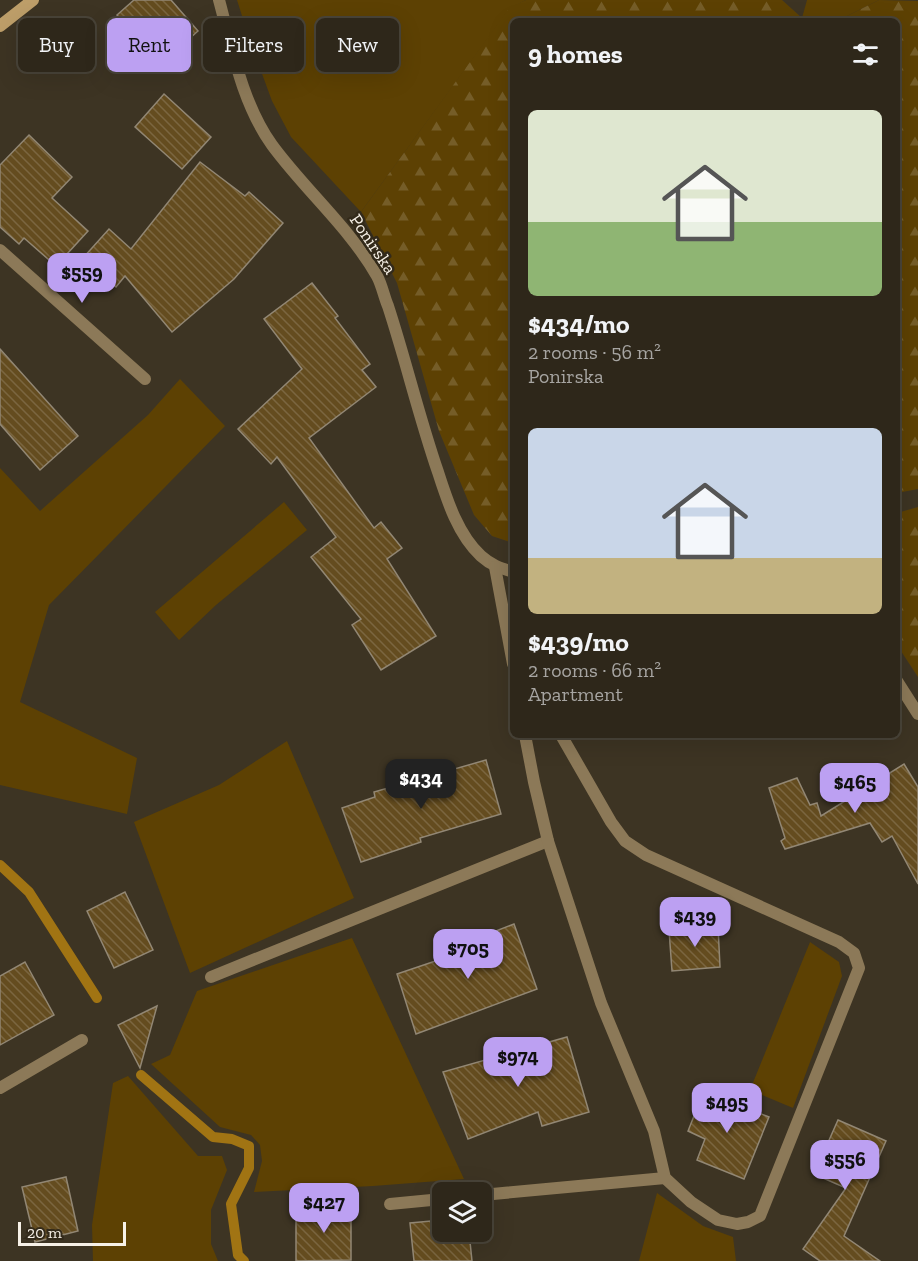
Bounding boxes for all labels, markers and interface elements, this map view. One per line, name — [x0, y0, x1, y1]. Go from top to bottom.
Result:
chip: Buy — [18, 18, 95, 72]
chip: Rent — [107, 18, 191, 72]
chip: Filters — [203, 18, 304, 72]
chip: New — [316, 18, 399, 72]
text: 9 homes — [528, 38, 623, 70]
icon: filters — [849, 38, 882, 71]
icon: home — [651, 149, 759, 257]
street label: Ponirska — [345, 210, 401, 279]
pin: $559 — [46, 253, 118, 304]
text: $559 — [61, 260, 103, 284]
text: $434/mo — [528, 308, 630, 340]
text: 2 rooms · 56 m² — [528, 340, 661, 364]
text: Ponirska — [528, 364, 604, 388]
icon: home — [651, 467, 759, 575]
text: $439/mo — [528, 626, 629, 658]
text: 2 rooms · 66 m² — [528, 658, 661, 682]
text: Apartment — [528, 682, 623, 706]
pin: $434 — [385, 759, 457, 810]
pin: $465 — [819, 763, 891, 814]
text: $434 — [399, 766, 443, 790]
text: $465 — [834, 770, 876, 794]
pin: $439 — [659, 897, 731, 948]
text: $439 — [674, 904, 716, 928]
pin: $705 — [432, 929, 504, 980]
text: $705 — [447, 936, 489, 960]
pin: $974 — [482, 1037, 554, 1088]
text: $974 — [497, 1044, 539, 1068]
pin: $495 — [691, 1083, 763, 1134]
text: $495 — [706, 1090, 748, 1114]
pin: $556 — [809, 1140, 881, 1191]
text: $556 — [824, 1147, 866, 1171]
map controls — [432, 1182, 492, 1242]
button: layers — [432, 1182, 492, 1242]
pin: $427 — [288, 1183, 360, 1234]
text: $427 — [303, 1190, 345, 1214]
scale bar — [18, 1219, 126, 1246]
text: 20 m — [27, 1223, 62, 1242]

